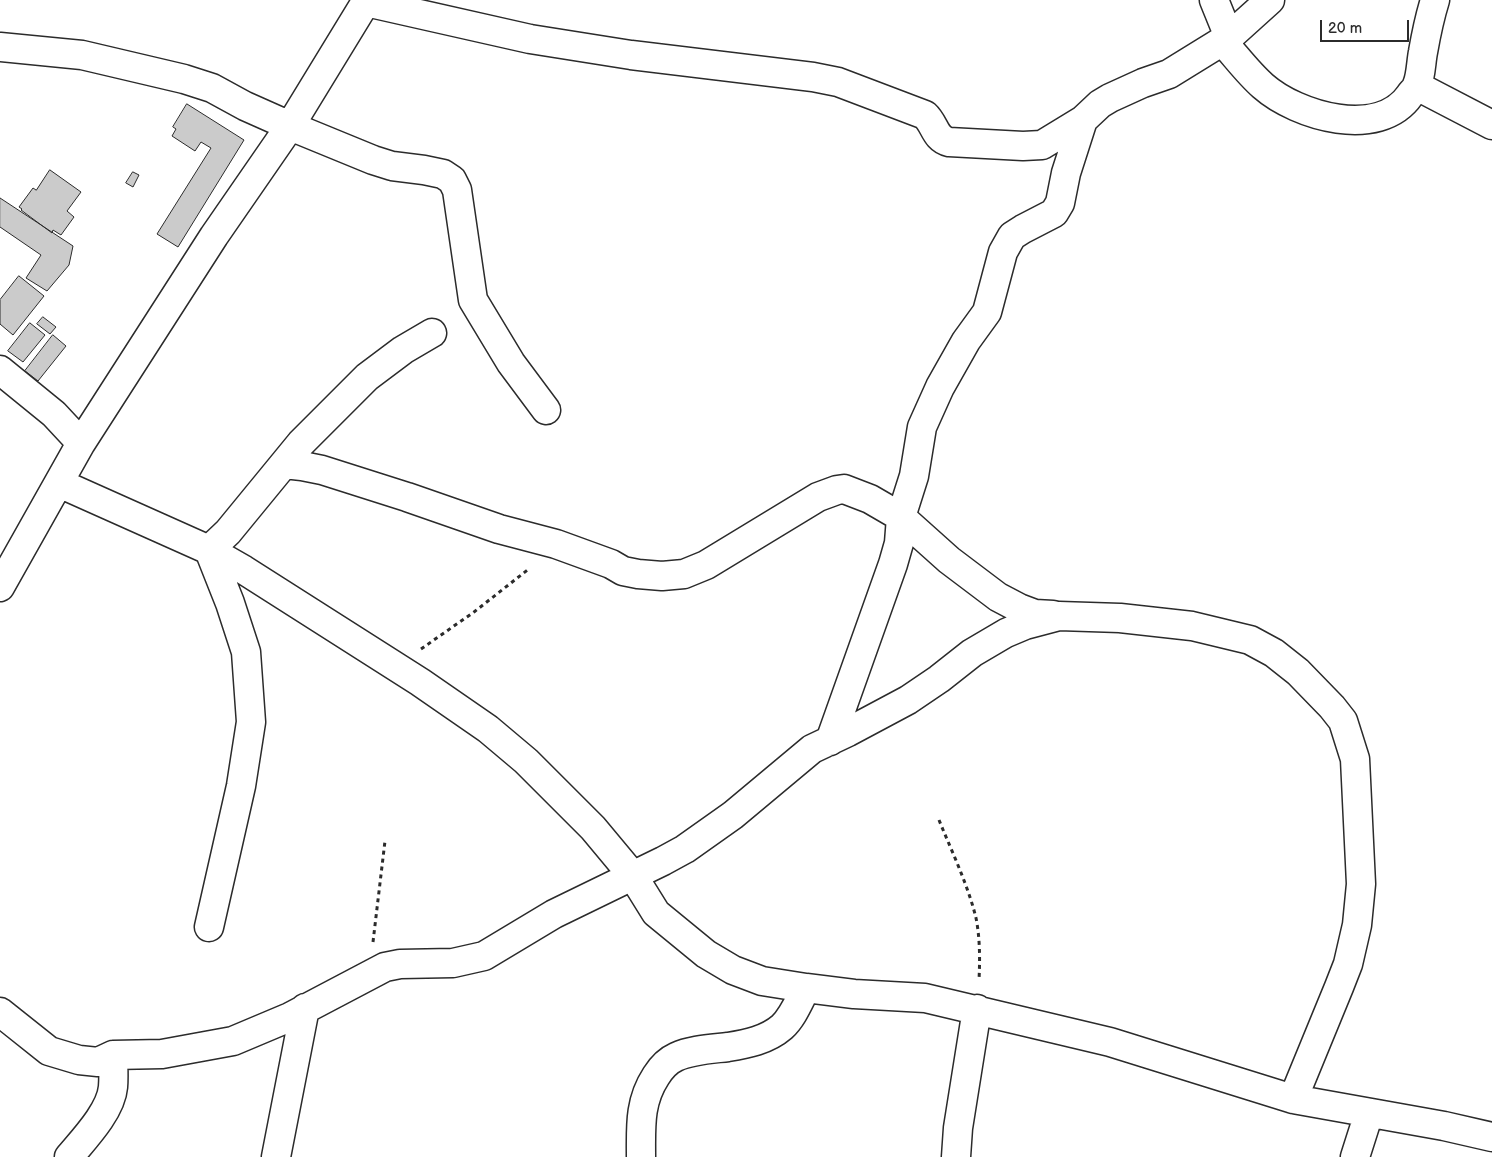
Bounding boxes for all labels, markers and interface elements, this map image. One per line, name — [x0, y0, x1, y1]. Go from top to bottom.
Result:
scale bar — [1322, 10, 1411, 42]
text: 20 m — [1328, 19, 1362, 38]

